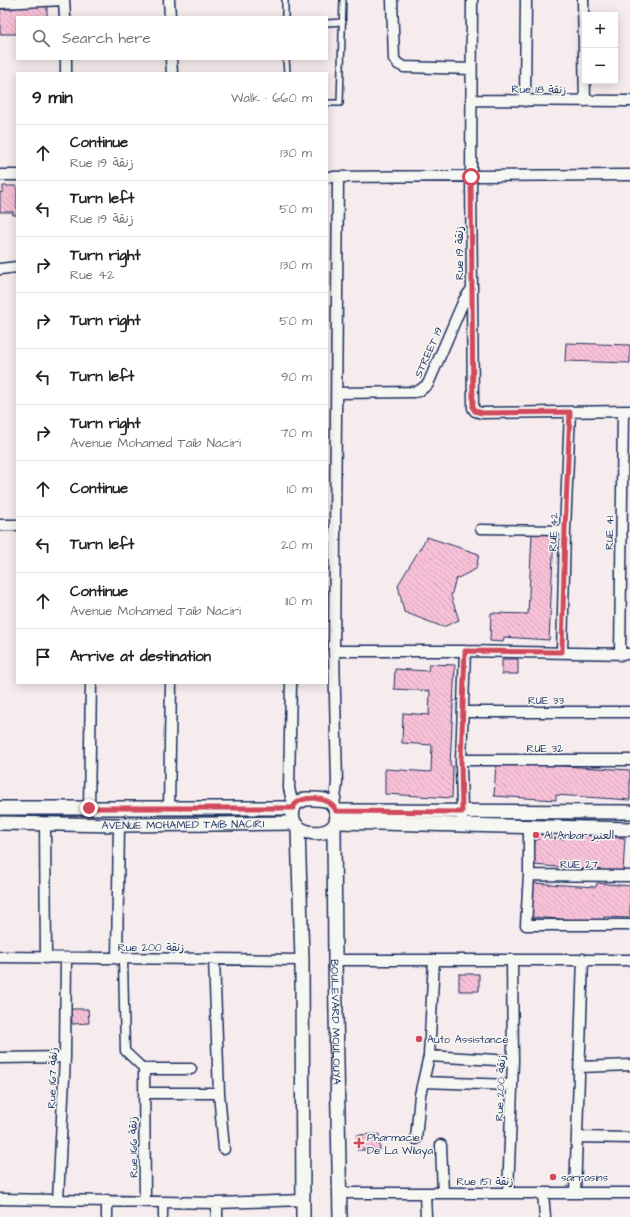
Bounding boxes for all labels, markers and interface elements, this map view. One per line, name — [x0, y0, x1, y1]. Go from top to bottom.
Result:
map controls — [582, 12, 618, 84]
button: + — [582, 12, 618, 48]
search box — [16, 16, 328, 60]
icon: search — [30, 27, 52, 49]
text: Search here — [62, 28, 151, 49]
button: − — [582, 48, 618, 84]
street label: Rue 18 زنقة — [511, 82, 567, 97]
text: 9 min — [32, 86, 73, 110]
text: Walk · 660 m — [231, 89, 312, 107]
text: Continue — [70, 132, 128, 153]
icon: ahead — [32, 142, 54, 164]
text: 130 m — [280, 144, 312, 162]
text: Rue 19 زنقة — [70, 154, 134, 172]
route start — [462, 168, 480, 186]
text: Turn left — [70, 188, 134, 209]
icon: left — [32, 198, 54, 220]
text: 50 m — [279, 200, 312, 218]
text: Rue 19 زنقة — [70, 210, 134, 228]
street label: Rue 19 زنقة — [452, 226, 467, 280]
text: Turn right — [70, 245, 141, 266]
icon: right — [32, 254, 54, 276]
text: 130 m — [280, 256, 312, 274]
text: Rue 42 — [70, 266, 114, 284]
icon: right — [32, 310, 54, 332]
text: Turn right — [70, 310, 141, 331]
text: 50 m — [279, 312, 312, 330]
street label: STREET 19 — [411, 325, 446, 380]
icon: left — [32, 366, 54, 388]
text: Turn left — [70, 366, 134, 387]
text: 90 m — [281, 368, 312, 386]
text: Turn right — [70, 413, 141, 434]
icon: right — [32, 422, 54, 444]
text: 70 m — [280, 424, 312, 442]
text: Avenue Mohamed Taib Naciri — [70, 434, 241, 452]
icon: ahead — [32, 478, 54, 500]
text: Continue — [70, 478, 128, 499]
text: 10 m — [287, 480, 312, 498]
street label: RUE 42 — [545, 512, 562, 552]
street label: RUE 41 — [602, 515, 617, 550]
icon: left — [32, 534, 54, 556]
text: Turn left — [70, 534, 134, 555]
text: 20 m — [281, 536, 312, 554]
text: Continue — [70, 581, 128, 602]
icon: ahead — [32, 590, 54, 612]
text: 110 m — [285, 592, 312, 610]
text: Avenue Mohamed Taib Naciri — [70, 602, 241, 620]
icon: arrive — [32, 646, 54, 668]
text: Arrive at destination — [70, 646, 211, 667]
street label: RUE 33 — [528, 693, 564, 708]
street label: RUE 32 — [527, 741, 564, 756]
route end — [80, 799, 98, 817]
street label: AVENUE MOHAMED TAIB NACIRI — [102, 816, 265, 833]
place label: Al Anbar العنبر — [544, 828, 614, 843]
marker: Al Anbar العنبر — [531, 830, 541, 840]
street label: RUE 27 — [560, 857, 598, 872]
street label: Rue 200 زنقة — [118, 940, 184, 955]
street label: BOULEVARD MOULOUYA — [327, 959, 344, 1085]
place label: Auto Assistance — [427, 1032, 508, 1047]
marker: Auto Assistance — [414, 1034, 424, 1044]
street label: Rue 167 زنقة — [44, 1047, 61, 1109]
street label: Rue 200 زنقة — [492, 1055, 509, 1121]
street label: Rue 166 زنقة — [125, 1116, 142, 1178]
place label: Pharmacie De La Wilaya — [367, 1130, 433, 1159]
marker: Pharmacie De La Wilaya — [354, 1138, 364, 1148]
place label: sarrasins — [561, 1170, 609, 1185]
marker: sarrasins — [548, 1172, 558, 1182]
street label: Rue 151 زنقة — [457, 1174, 513, 1189]

